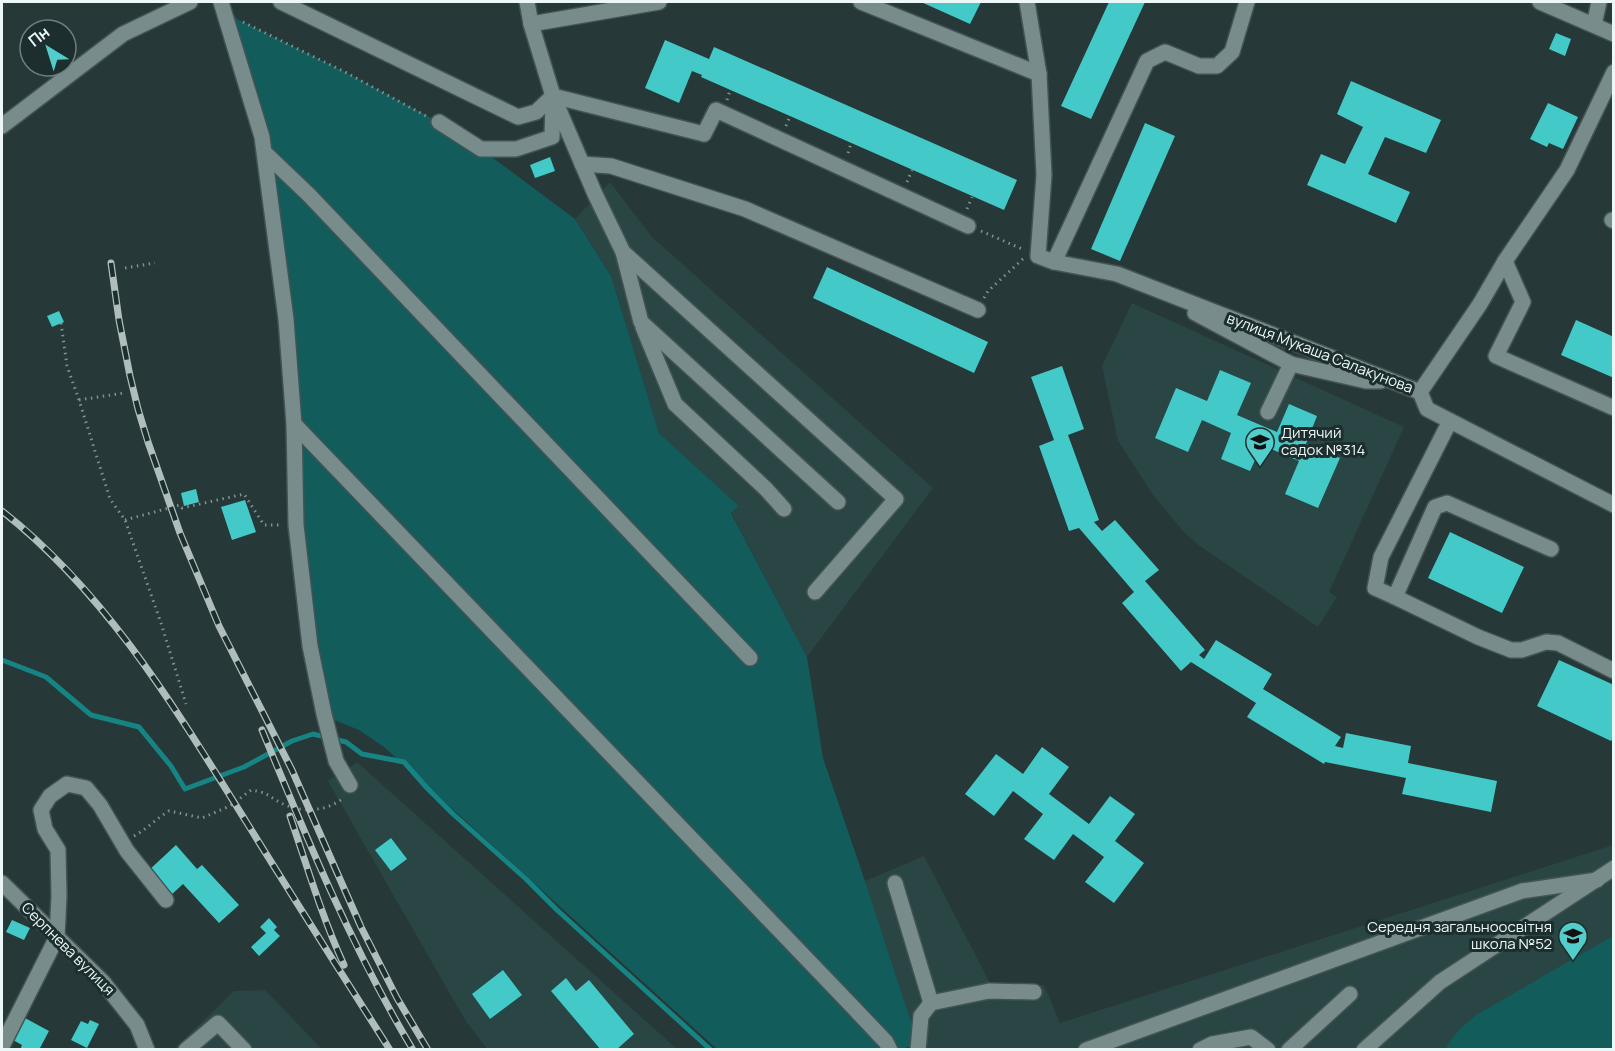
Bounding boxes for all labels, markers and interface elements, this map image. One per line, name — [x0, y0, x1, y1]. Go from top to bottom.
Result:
north arrow — [18, 18, 78, 78]
text: Пн — [24, 21, 54, 51]
street label: вулиця Мукаша Салакунова — [1224, 307, 1416, 398]
place label: Дитячий садок №314 — [1281, 422, 1366, 460]
school or university icon: Дитячий садок №314 — [1244, 426, 1276, 468]
street label: Серпнева вулиця — [17, 897, 120, 1000]
place label: Середня загальноосвітня школа №52 — [1367, 916, 1552, 954]
school or university icon: Середня загальноосвітня школа №52 — [1557, 920, 1589, 962]

